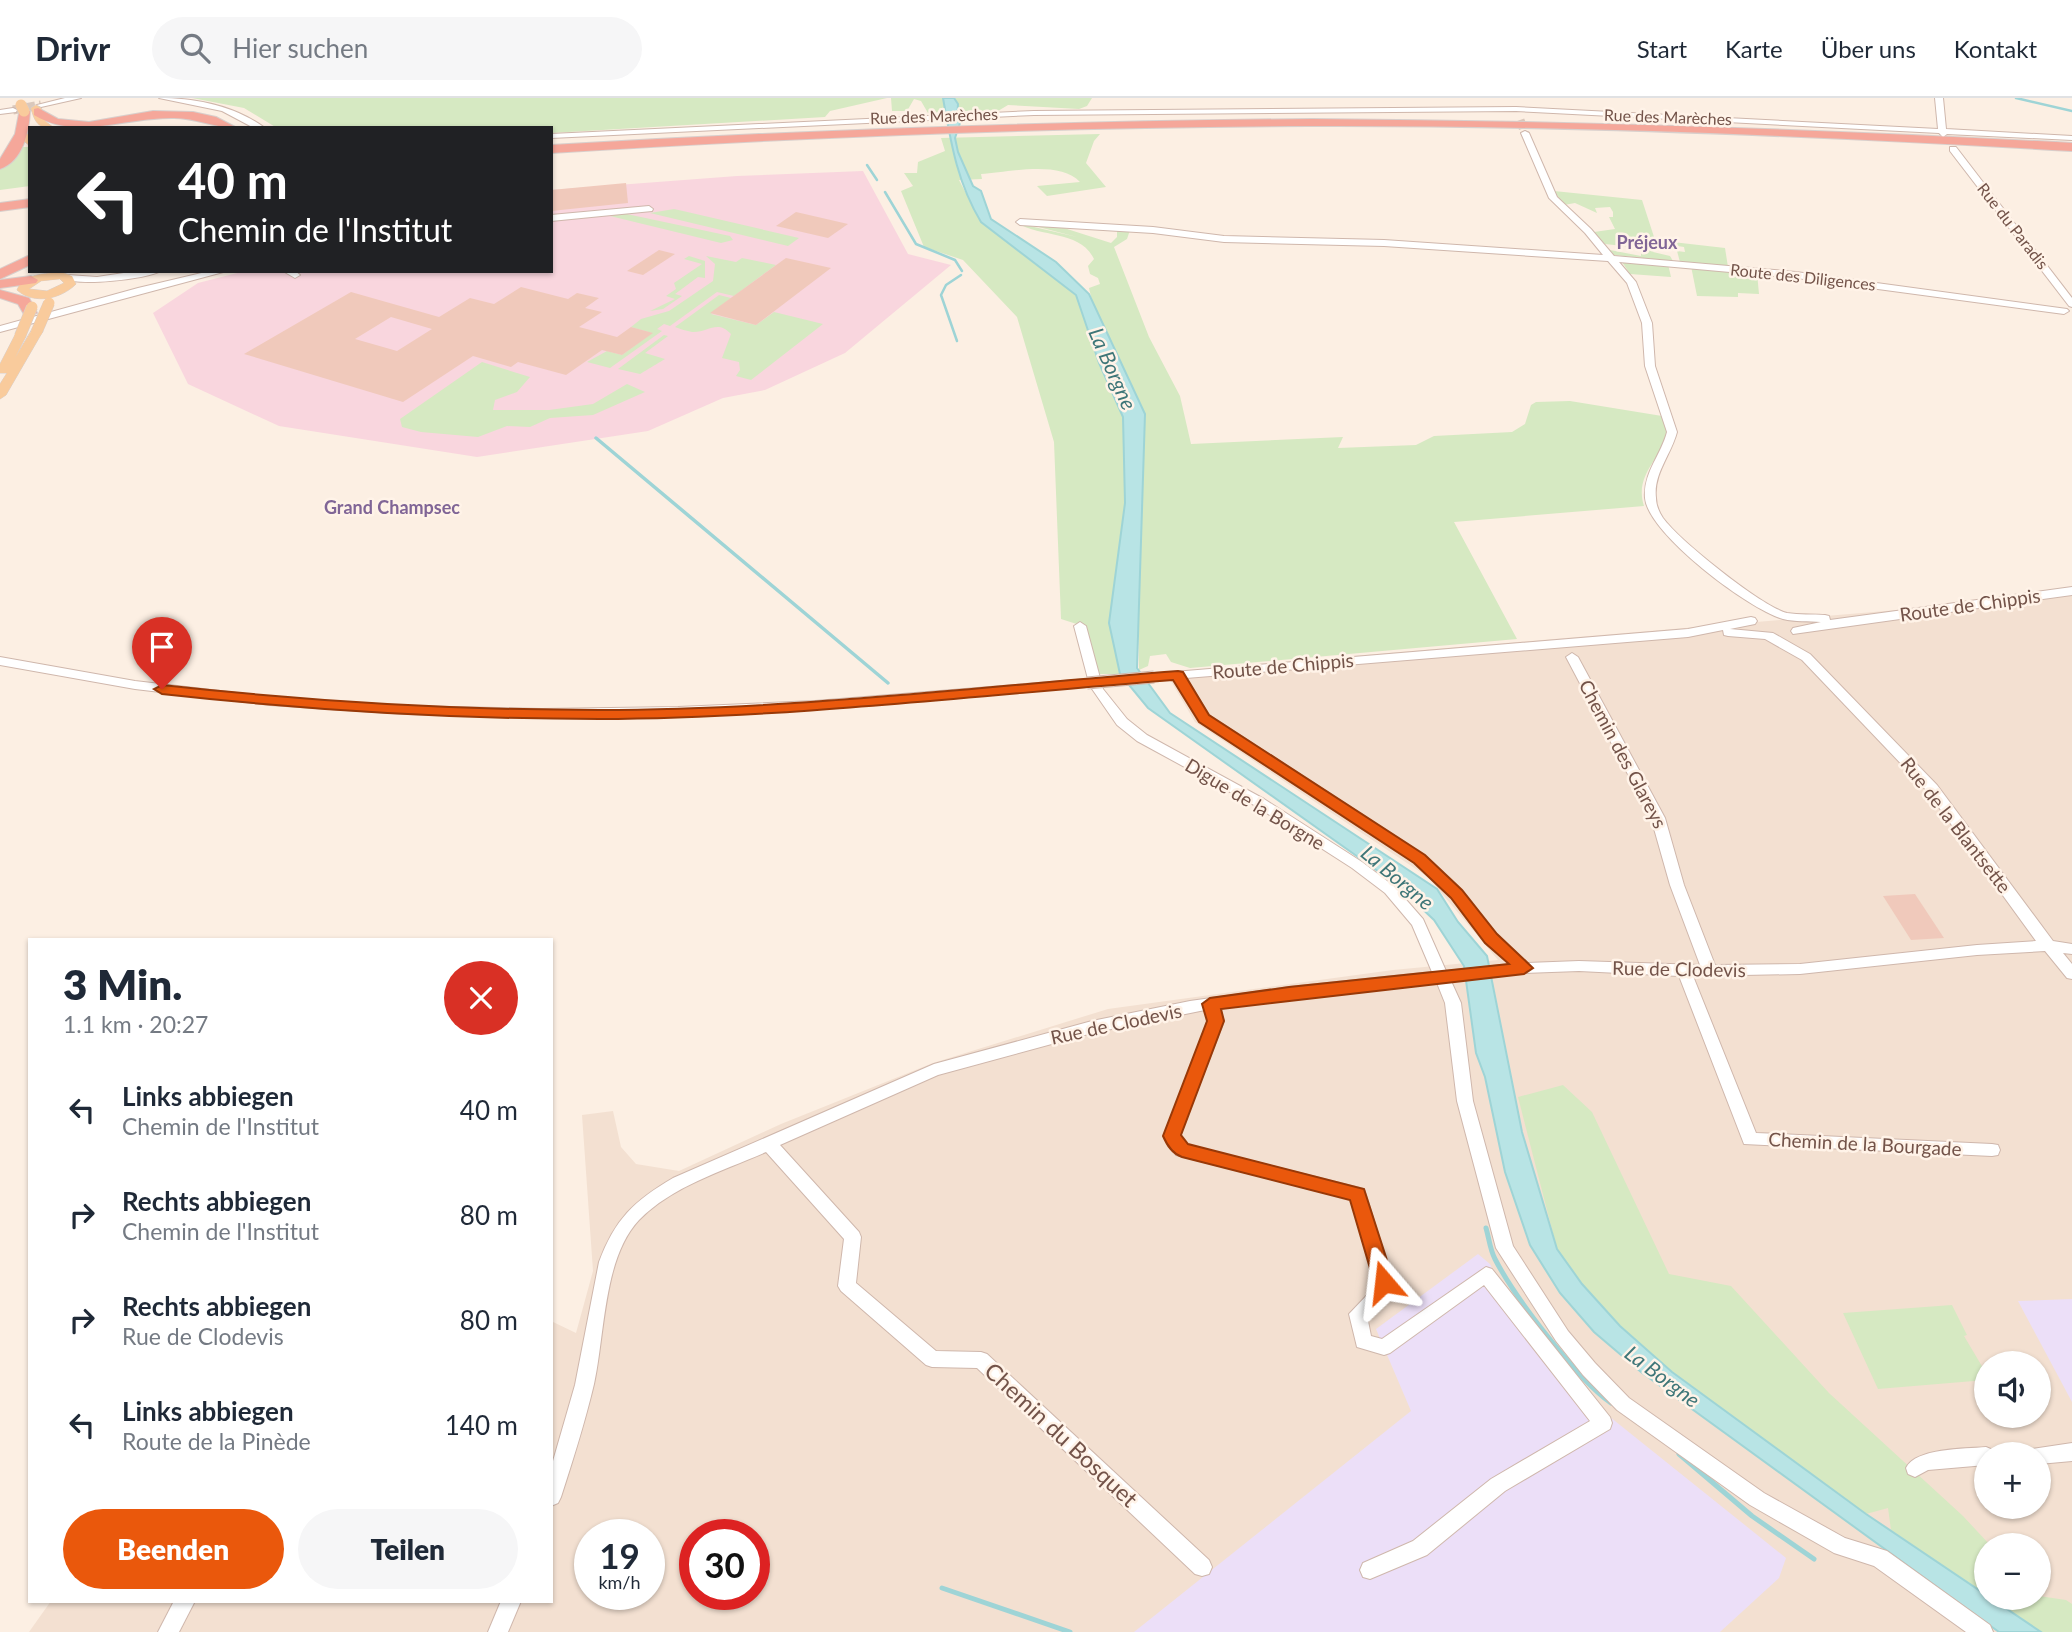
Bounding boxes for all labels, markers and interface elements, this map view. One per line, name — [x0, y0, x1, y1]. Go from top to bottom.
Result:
search box — [152, 17, 642, 80]
text: Drivr — [35, 28, 110, 68]
icon: search — [176, 29, 214, 67]
text: Hier suchen — [232, 32, 368, 64]
text: Start — [1637, 34, 1687, 63]
text: Karte — [1725, 34, 1783, 63]
text: Über uns — [1821, 34, 1916, 63]
text: Kontakt — [1954, 34, 2037, 63]
street label: Rue des Marèches — [870, 104, 998, 127]
street label: Rue des Marèches — [1604, 105, 1732, 128]
text: 40 m — [178, 151, 288, 209]
icon: left — [63, 154, 154, 245]
street label: Rue du Paradis — [1974, 179, 2053, 272]
text: Chemin de l'Institut — [178, 210, 452, 249]
district label: Préjeux — [1617, 231, 1678, 253]
street label: Route des Diligences — [1729, 259, 1877, 294]
water label: La Borgne — [1084, 324, 1142, 413]
district label: Grand Champsec — [324, 496, 460, 518]
street label: Route de Chippis — [1898, 583, 2042, 626]
pin — [132, 617, 192, 689]
icon: arrive — [143, 628, 181, 666]
street label: Route de Chippis — [1211, 648, 1355, 683]
street label: Chemin des Glareys — [1575, 676, 1672, 832]
street label: Rue de la Blantsette — [1896, 752, 2016, 897]
street label: Digue de la Borgne — [1181, 753, 1329, 854]
water label: La Borgne — [1357, 839, 1439, 914]
street label: Rue de Clodevis — [1612, 956, 1746, 981]
text: 3 Min. — [63, 959, 182, 1009]
button: close — [444, 961, 518, 1035]
street label: Rue de Clodevis — [1048, 998, 1184, 1049]
text: 1.1 km · 20:27 — [63, 1010, 208, 1038]
text: Links abbiegen — [122, 1080, 294, 1112]
icon: left — [63, 1091, 101, 1129]
text: 40 m — [460, 1094, 518, 1126]
text: Chemin de l'Institut — [122, 1112, 319, 1140]
street label: Chemin de la Bourgade — [1768, 1127, 1962, 1160]
text: Rechts abbiegen — [122, 1185, 311, 1217]
icon: right — [63, 1196, 101, 1234]
text: 80 m — [460, 1199, 518, 1231]
text: Chemin de l'Institut — [122, 1217, 319, 1245]
position arrow — [1347, 1245, 1421, 1319]
text: Rechts abbiegen — [122, 1290, 311, 1322]
icon: right — [63, 1301, 101, 1339]
text: 80 m — [460, 1304, 518, 1336]
text: Rue de Clodevis — [122, 1322, 284, 1350]
water label: La Borgne — [1621, 1340, 1705, 1412]
map controls — [1974, 1351, 2051, 1610]
button: sound — [1974, 1351, 2051, 1428]
street label: Chemin du Bosquet — [979, 1356, 1144, 1513]
text: Links abbiegen — [122, 1395, 294, 1427]
icon: left — [63, 1406, 101, 1444]
text: 140 m — [445, 1409, 518, 1441]
text: Route de la Pinède — [122, 1427, 311, 1455]
button: + — [1974, 1442, 2051, 1519]
button: Beenden — [63, 1509, 284, 1589]
button: Teilen — [298, 1509, 518, 1589]
speed limit sign: 30 — [679, 1519, 770, 1610]
button: − — [1974, 1533, 2051, 1610]
text: 19 — [599, 1534, 640, 1576]
text: km/h — [598, 1571, 641, 1593]

